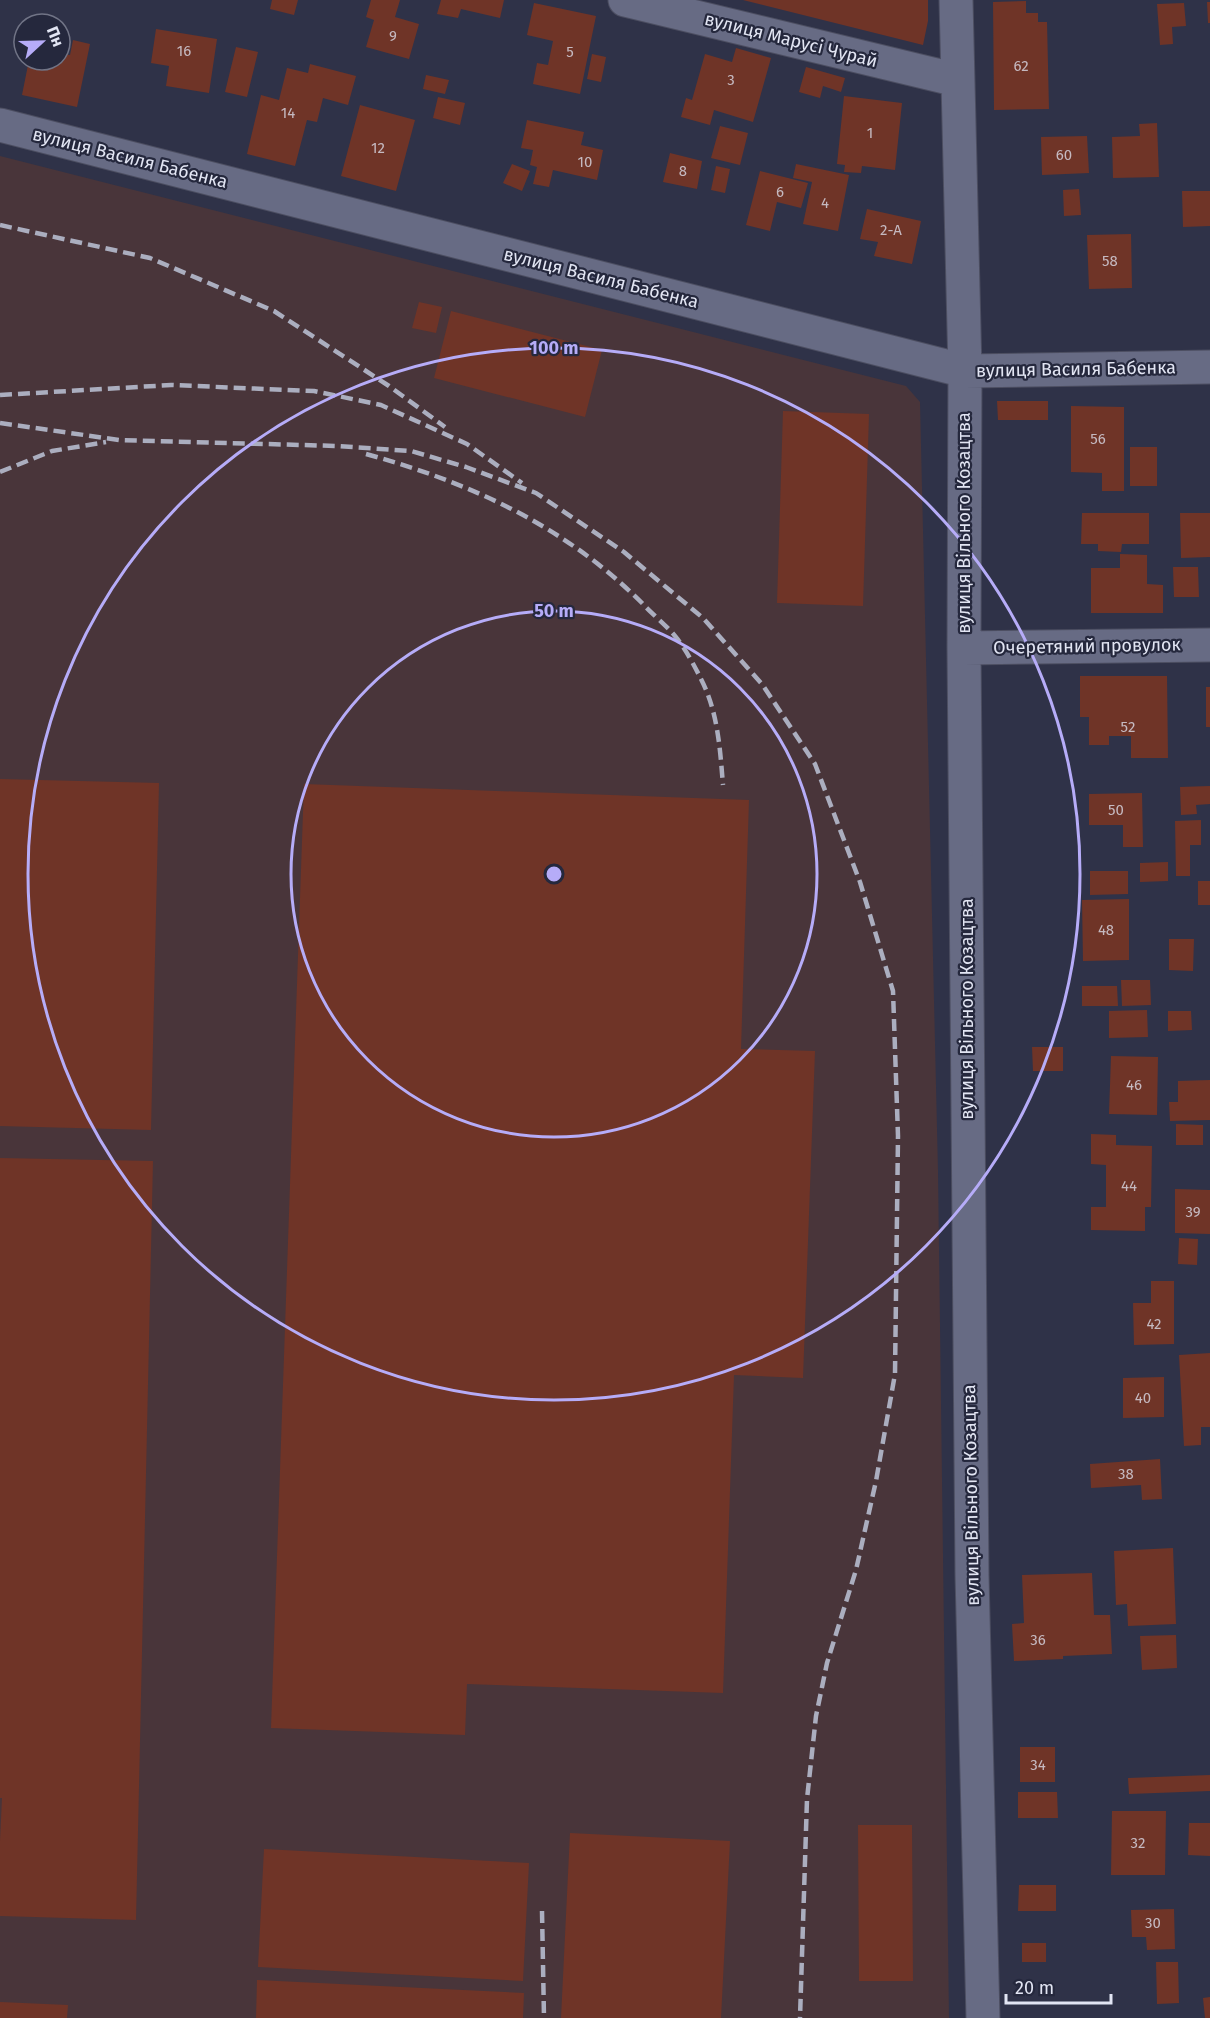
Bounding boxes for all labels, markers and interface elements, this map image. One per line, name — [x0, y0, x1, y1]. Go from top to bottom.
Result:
street label: вулиця Марусі Чурай — [702, 8, 880, 72]
north arrow — [12, 12, 72, 72]
text: Пн — [43, 24, 68, 49]
house number: 9 — [389, 27, 397, 45]
house number: 16 — [177, 42, 191, 60]
house number: 5 — [566, 43, 574, 61]
house number: 62 — [1013, 57, 1029, 75]
house number: 3 — [727, 71, 735, 89]
house number: 14 — [281, 104, 295, 122]
street label: вулиця Василя Бабенка — [30, 123, 230, 193]
house number: 1 — [867, 124, 873, 142]
house number: 12 — [371, 139, 385, 157]
house number: 60 — [1056, 146, 1072, 164]
house number: 10 — [578, 153, 592, 171]
house number: 8 — [679, 162, 687, 180]
house number: 6 — [776, 183, 784, 201]
house number: 4 — [821, 194, 829, 212]
house number: 2-А — [880, 221, 902, 239]
street label: вулиця Василя Бабенка — [501, 243, 701, 313]
house number: 58 — [1102, 252, 1118, 270]
text: 100 m — [530, 337, 578, 359]
street label: вулиця Василя Бабенка — [976, 356, 1176, 382]
street label: вулиця Вільного Козацтва — [953, 412, 975, 634]
house number: 56 — [1090, 430, 1106, 448]
text: 50 m — [534, 600, 574, 622]
street label: Очеретяний провулок — [993, 633, 1182, 659]
house number: 52 — [1121, 718, 1135, 736]
house number: 50 — [1108, 801, 1124, 819]
centre of rings — [544, 864, 564, 884]
street label: вулиця Вільного Козацтва — [956, 898, 978, 1120]
house number: 48 — [1098, 921, 1114, 939]
house number: 46 — [1126, 1076, 1142, 1094]
house number: 44 — [1121, 1177, 1137, 1195]
house number: 39 — [1185, 1203, 1201, 1221]
house number: 42 — [1146, 1315, 1162, 1333]
street label: вулиця Вільного Козацтва — [958, 1384, 984, 1606]
house number: 40 — [1135, 1389, 1151, 1407]
house number: 38 — [1118, 1465, 1134, 1483]
house number: 36 — [1030, 1631, 1046, 1649]
house number: 34 — [1030, 1756, 1046, 1774]
house number: 32 — [1131, 1834, 1145, 1852]
house number: 30 — [1145, 1914, 1161, 1932]
scale bar — [1006, 1967, 1111, 2005]
text: 20 m — [1015, 1977, 1054, 1999]

